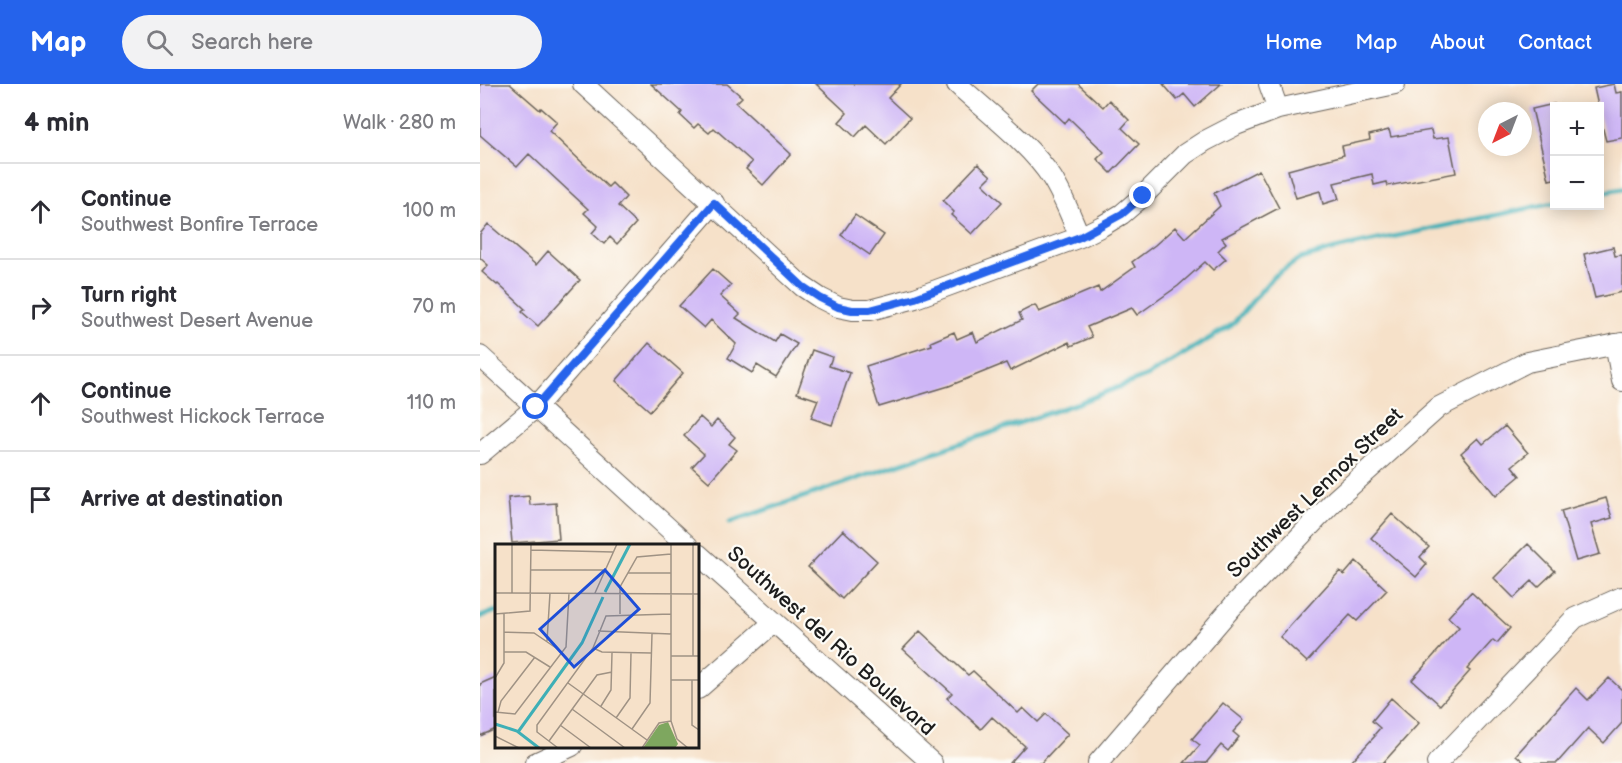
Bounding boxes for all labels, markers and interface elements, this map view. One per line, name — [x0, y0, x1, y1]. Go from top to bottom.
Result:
search box — [122, 15, 542, 69]
text: Map — [30, 26, 86, 59]
icon: search — [143, 26, 176, 59]
text: Search here — [191, 29, 313, 56]
text: Home — [1265, 30, 1322, 55]
text: Map — [1355, 30, 1397, 55]
text: About — [1430, 30, 1485, 55]
text: Contact — [1518, 30, 1592, 55]
north arrow — [1478, 102, 1532, 156]
map controls — [1550, 102, 1604, 210]
button: + — [1550, 102, 1604, 156]
text: 4 min — [24, 108, 89, 139]
text: Walk · 280 m — [343, 111, 456, 135]
button: − — [1550, 156, 1604, 210]
route end — [1129, 182, 1155, 208]
text: Continue — [81, 186, 171, 213]
icon: ahead — [24, 195, 57, 228]
text: 100 m — [403, 199, 456, 223]
text: Southwest Bonfire Terrace — [81, 213, 318, 237]
text: Turn right — [81, 282, 177, 309]
icon: right — [24, 291, 57, 324]
text: 70 m — [412, 295, 456, 319]
text: Southwest Desert Avenue — [81, 309, 313, 333]
text: Continue — [81, 378, 171, 405]
icon: ahead — [24, 387, 57, 420]
text: 110 m — [407, 391, 456, 415]
route start — [522, 393, 548, 419]
street label: Southwest Lennox Street — [1222, 402, 1408, 583]
text: Southwest Hickock Terrace — [81, 405, 325, 429]
icon: arrive — [24, 483, 57, 516]
text: Arrive at destination — [81, 486, 283, 513]
street label: Southwest del Rio Boulevard — [722, 541, 940, 741]
inset map — [495, 544, 699, 748]

